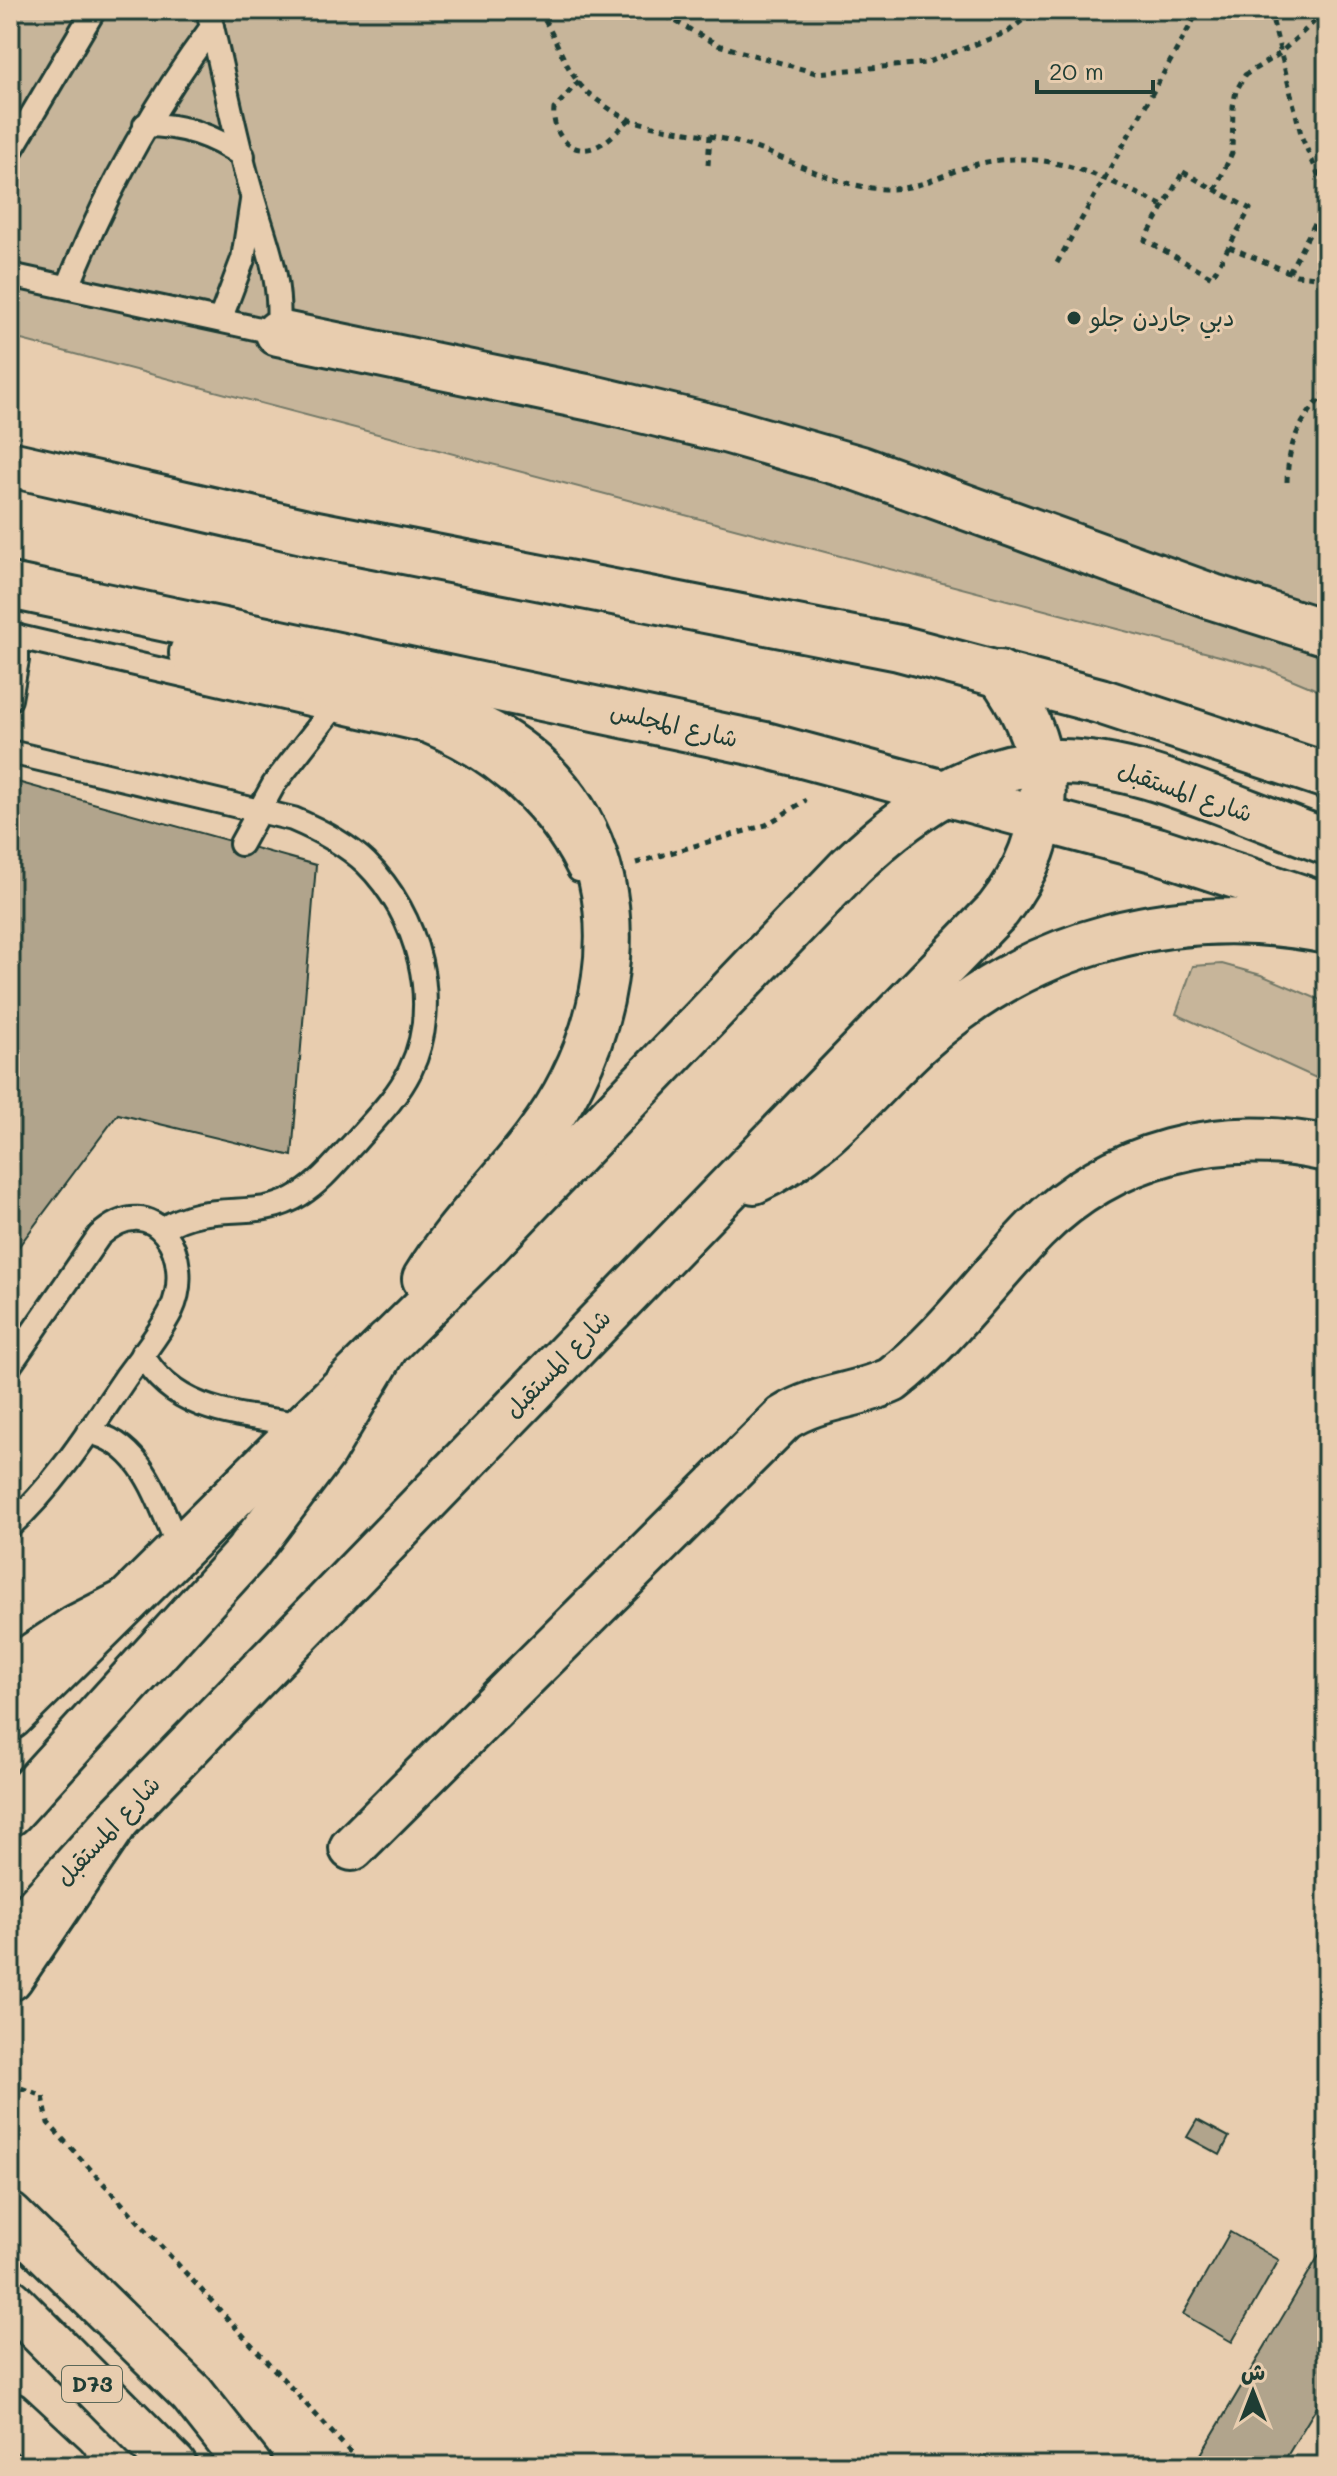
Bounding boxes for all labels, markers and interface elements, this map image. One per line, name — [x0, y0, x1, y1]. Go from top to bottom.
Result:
scale bar — [1037, 44, 1153, 94]
text: 20 m — [1049, 55, 1104, 86]
place label: دبي جاردن جلو — [1089, 301, 1235, 339]
marker: دبي جاردن جلو — [1065, 309, 1083, 327]
street label: شارع المجلس — [607, 694, 741, 756]
street label: شارع المستقبل — [1113, 753, 1257, 831]
street label: شارع المستقبل — [497, 1302, 619, 1426]
street label: شارع المستقبل — [48, 1768, 168, 1894]
north arrow — [1213, 2352, 1293, 2432]
text: ش — [1241, 2357, 1265, 2386]
road number: D73 — [62, 2366, 122, 2402]

